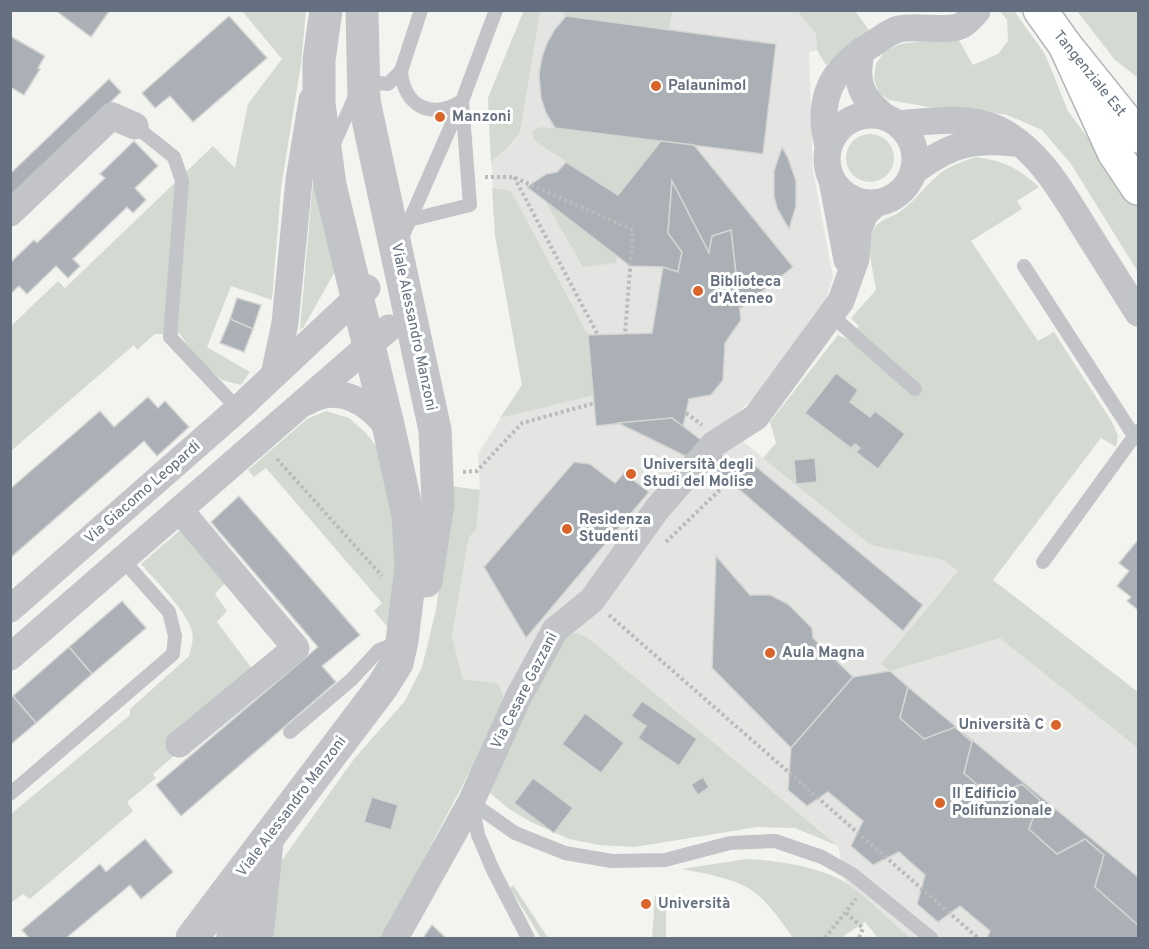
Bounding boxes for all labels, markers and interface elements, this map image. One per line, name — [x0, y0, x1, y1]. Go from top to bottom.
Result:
street label: Tangenziale Est — [1048, 27, 1130, 121]
place label: Palaunimol — [668, 77, 746, 96]
marker: Palaunimol — [649, 79, 663, 93]
place label: Manzoni — [452, 108, 511, 127]
marker: Manzoni — [433, 110, 447, 124]
street label: Viale Alessandro Manzoni — [386, 241, 440, 413]
place label: Biblioteca d'Ateneo — [710, 273, 781, 309]
marker: Biblioteca d'Ateneo — [691, 284, 705, 298]
street label: Via Giacomo Leopardi — [81, 437, 205, 549]
place label: Università degli Studi del Molise — [643, 456, 754, 492]
marker: Università degli Studi del Molise — [624, 467, 638, 481]
place label: Residenza Studenti — [579, 511, 651, 547]
marker: Residenza Studenti — [560, 522, 574, 536]
street label: Via Cesare Gazzani — [487, 629, 563, 753]
place label: Aula Magna — [782, 644, 865, 663]
marker: Aula Magna — [763, 646, 777, 660]
place label: Università C — [958, 716, 1044, 735]
marker: Università C — [1049, 718, 1063, 732]
street label: Viale Alessandro Manzoni — [233, 733, 351, 881]
place label: II Edificio Polifunzionale — [952, 785, 1052, 821]
marker: II Edificio Polifunzionale — [933, 796, 947, 810]
place label: Università — [658, 895, 730, 914]
marker: Università — [639, 897, 653, 911]

